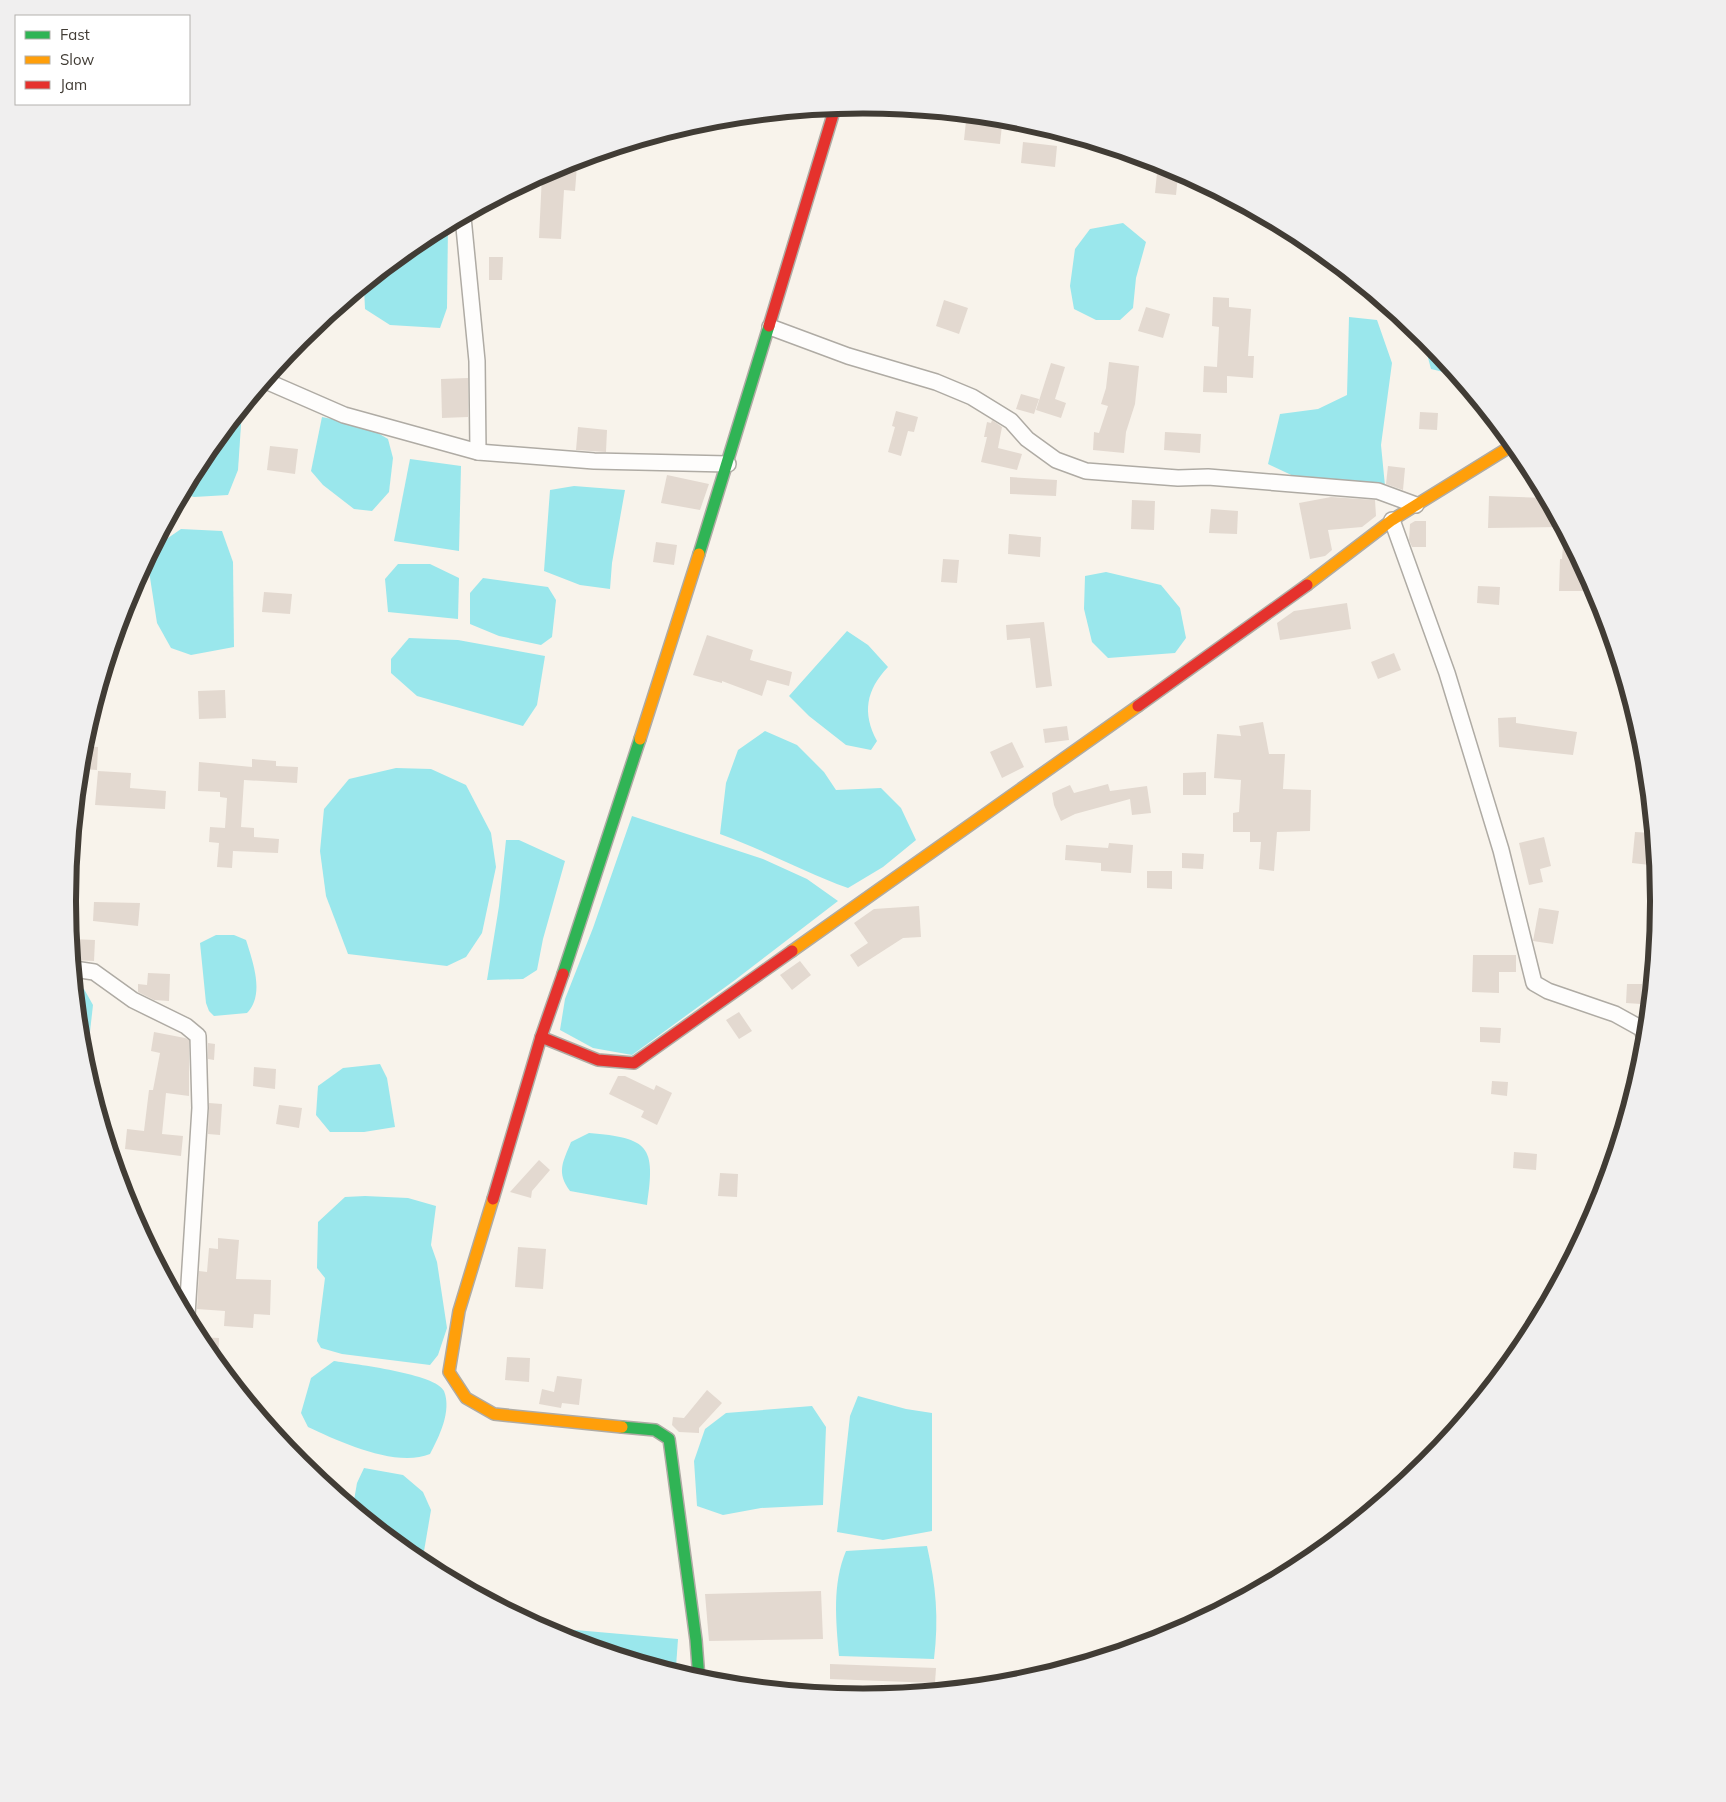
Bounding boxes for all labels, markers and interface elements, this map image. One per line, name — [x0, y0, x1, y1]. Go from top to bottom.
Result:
legend — [15, 15, 190, 105]
text: Fast — [60, 25, 90, 44]
text: Slow — [60, 50, 94, 69]
text: Jam — [60, 75, 87, 94]

